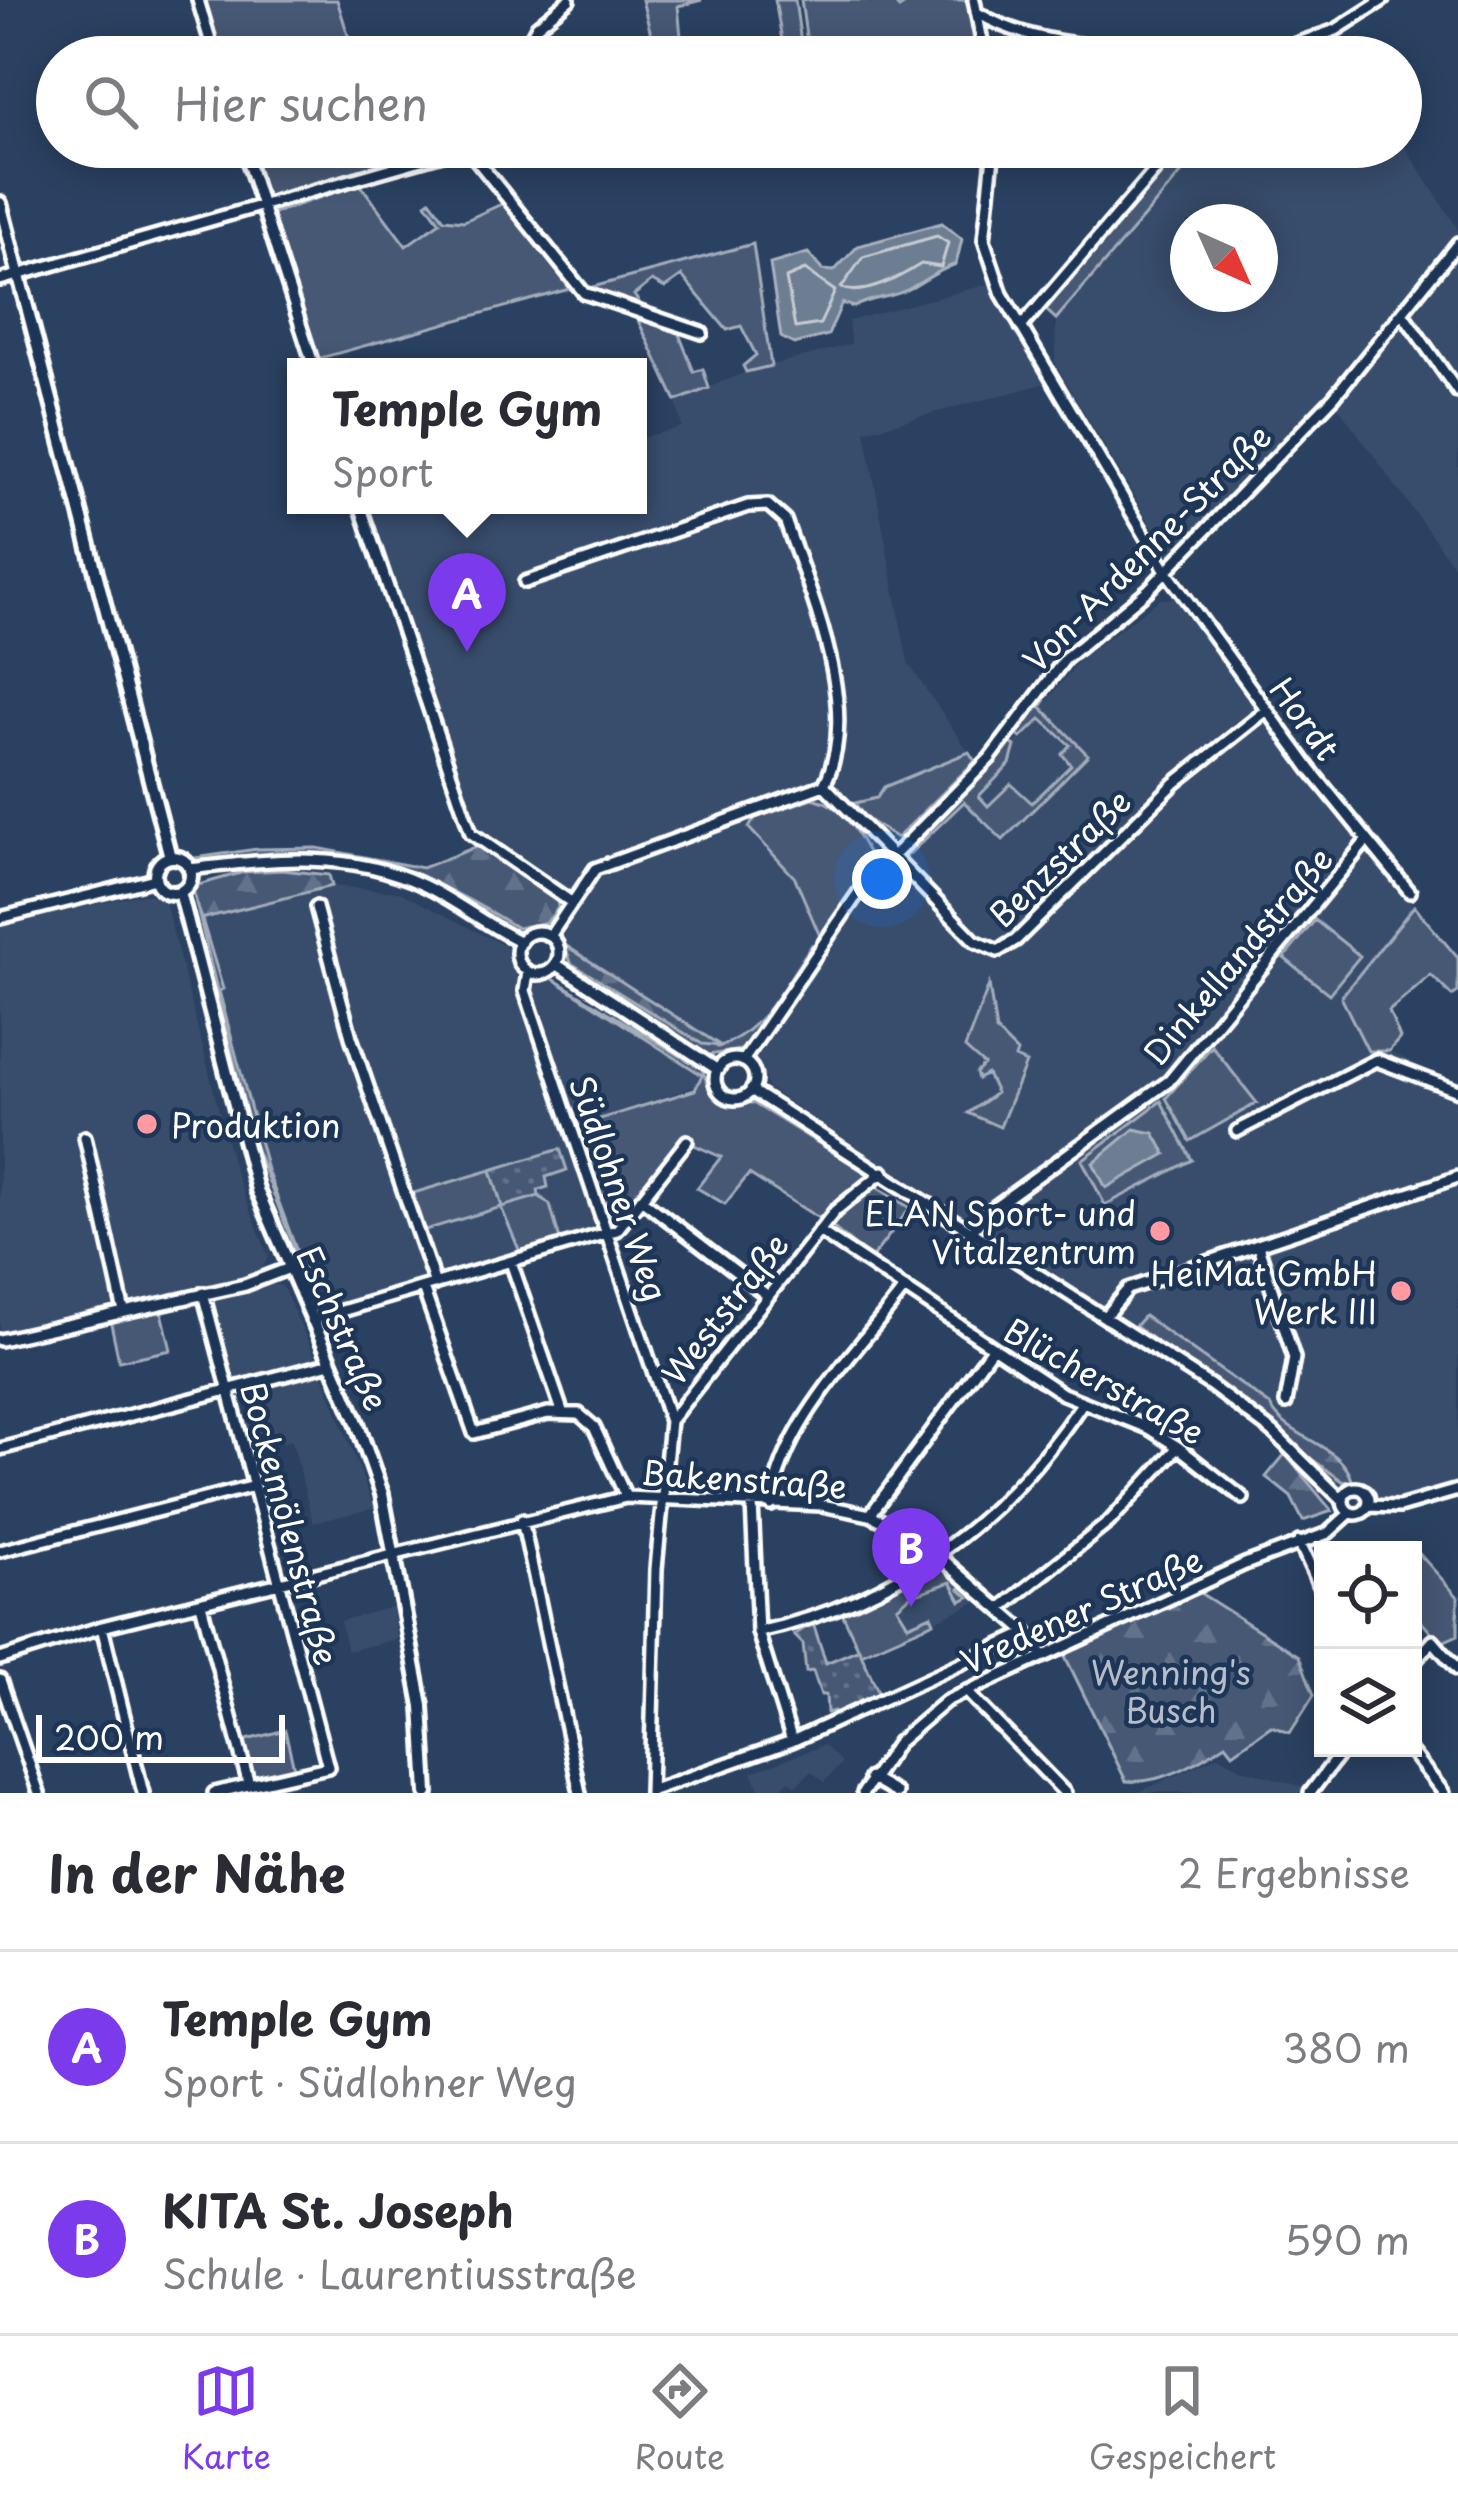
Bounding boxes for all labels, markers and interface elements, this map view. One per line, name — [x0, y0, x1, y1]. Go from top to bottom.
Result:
search box — [36, 36, 1422, 168]
text: Hier suchen — [174, 68, 428, 136]
icon: search — [78, 69, 144, 135]
north arrow — [1170, 204, 1278, 312]
popup — [287, 358, 647, 514]
text: Temple Gym — [332, 373, 602, 441]
street label: Von-Ardenne-Straße — [1010, 411, 1282, 683]
text: Sport — [332, 441, 433, 500]
pin: A — [428, 553, 506, 652]
street label: Hordt — [1259, 666, 1353, 770]
street label: Benzstraße — [977, 776, 1141, 938]
street label: Dinkellandstraße — [1131, 835, 1343, 1075]
your location — [852, 849, 912, 909]
street label: Südlohner Weg — [558, 1069, 682, 1307]
place label: Produktion — [171, 1099, 341, 1149]
marker: Produktion — [134, 1111, 160, 1137]
place label: ELAN Sport- und Vitalzentrum — [864, 1187, 1136, 1275]
marker: ELAN Sport- und Vitalzentrum — [1147, 1218, 1173, 1244]
street label: Weststraße — [648, 1221, 800, 1395]
street label: Eschstraße — [285, 1238, 403, 1418]
place label: HeiMat GmbH Werk III — [1151, 1247, 1377, 1335]
marker: HeiMat GmbH Werk III — [1388, 1278, 1414, 1304]
street label: Blücherstraße — [996, 1304, 1214, 1456]
street label: Bockemölenstraße — [229, 1376, 353, 1670]
street label: Bakenstraße — [639, 1446, 849, 1510]
pin: B — [872, 1508, 950, 1607]
street label: Vredener Straße — [952, 1533, 1210, 1685]
map controls — [1314, 1541, 1422, 1757]
button: locate — [1314, 1541, 1422, 1649]
park label: Wenning's Busch — [1091, 1646, 1251, 1734]
button: layers — [1314, 1649, 1422, 1757]
scale bar — [36, 1709, 285, 1762]
text: 200 m — [54, 1711, 164, 1761]
text: In der Nähe — [48, 1833, 345, 1910]
text: 2 Ergebnisse — [1178, 1842, 1410, 1901]
text: Temple Gym — [162, 1983, 432, 2051]
text: A — [72, 2017, 102, 2076]
text: 380 m — [1282, 2017, 1410, 2076]
text: Sport · Südlohner Weg — [162, 2051, 577, 2110]
text: KITA St. Joseph — [162, 2175, 514, 2243]
text: B — [74, 2209, 100, 2268]
text: 590 m — [1284, 2209, 1410, 2268]
text: Schule · Laurentiusstraße — [162, 2243, 637, 2302]
tab: Karte — [182, 2358, 271, 2480]
tab: Route — [635, 2358, 725, 2480]
tab: Gespeichert — [1089, 2358, 1276, 2480]

